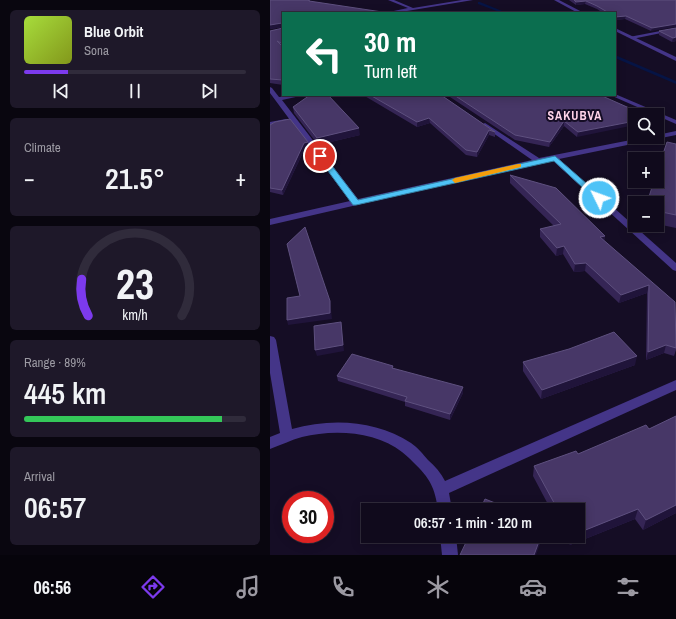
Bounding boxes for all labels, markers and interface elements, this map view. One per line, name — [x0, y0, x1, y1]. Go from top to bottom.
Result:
text: Blue Orbit — [84, 21, 143, 42]
text: 30 m — [364, 23, 416, 61]
icon: left — [298, 28, 350, 80]
text: Sona — [84, 42, 109, 59]
text: Turn left — [364, 59, 417, 84]
icon: previous — [50, 80, 72, 102]
icon: pause — [124, 80, 146, 102]
icon: next — [198, 80, 220, 102]
district label: SAKUBVA — [548, 108, 602, 124]
map controls — [628, 108, 664, 232]
button: search — [628, 108, 664, 144]
text: Climate — [24, 139, 61, 156]
pin — [303, 139, 337, 173]
icon: arrive — [309, 145, 331, 167]
button: + — [628, 152, 664, 188]
text: 21.5° — [105, 158, 165, 198]
text: − — [24, 163, 35, 193]
text: + — [235, 163, 246, 193]
position arrow — [578, 177, 620, 219]
button: − — [628, 196, 664, 232]
text: 23 — [116, 255, 154, 311]
text: km/h — [122, 304, 148, 323]
text: Range · 89% — [24, 354, 86, 371]
text: 445 km — [24, 373, 106, 413]
text: Arrival — [24, 468, 55, 485]
text: 06:57 — [24, 487, 86, 527]
speed limit sign: 30 — [282, 491, 334, 543]
text: 06:57 · 1 min · 120 m — [414, 512, 532, 533]
icon: directions — [139, 573, 167, 601]
icon: music — [234, 573, 262, 601]
icon: phone — [329, 573, 357, 601]
icon: climate — [424, 573, 452, 601]
icon: car — [519, 573, 547, 601]
icon: filters — [614, 573, 642, 601]
text: 06:56 — [34, 575, 71, 600]

